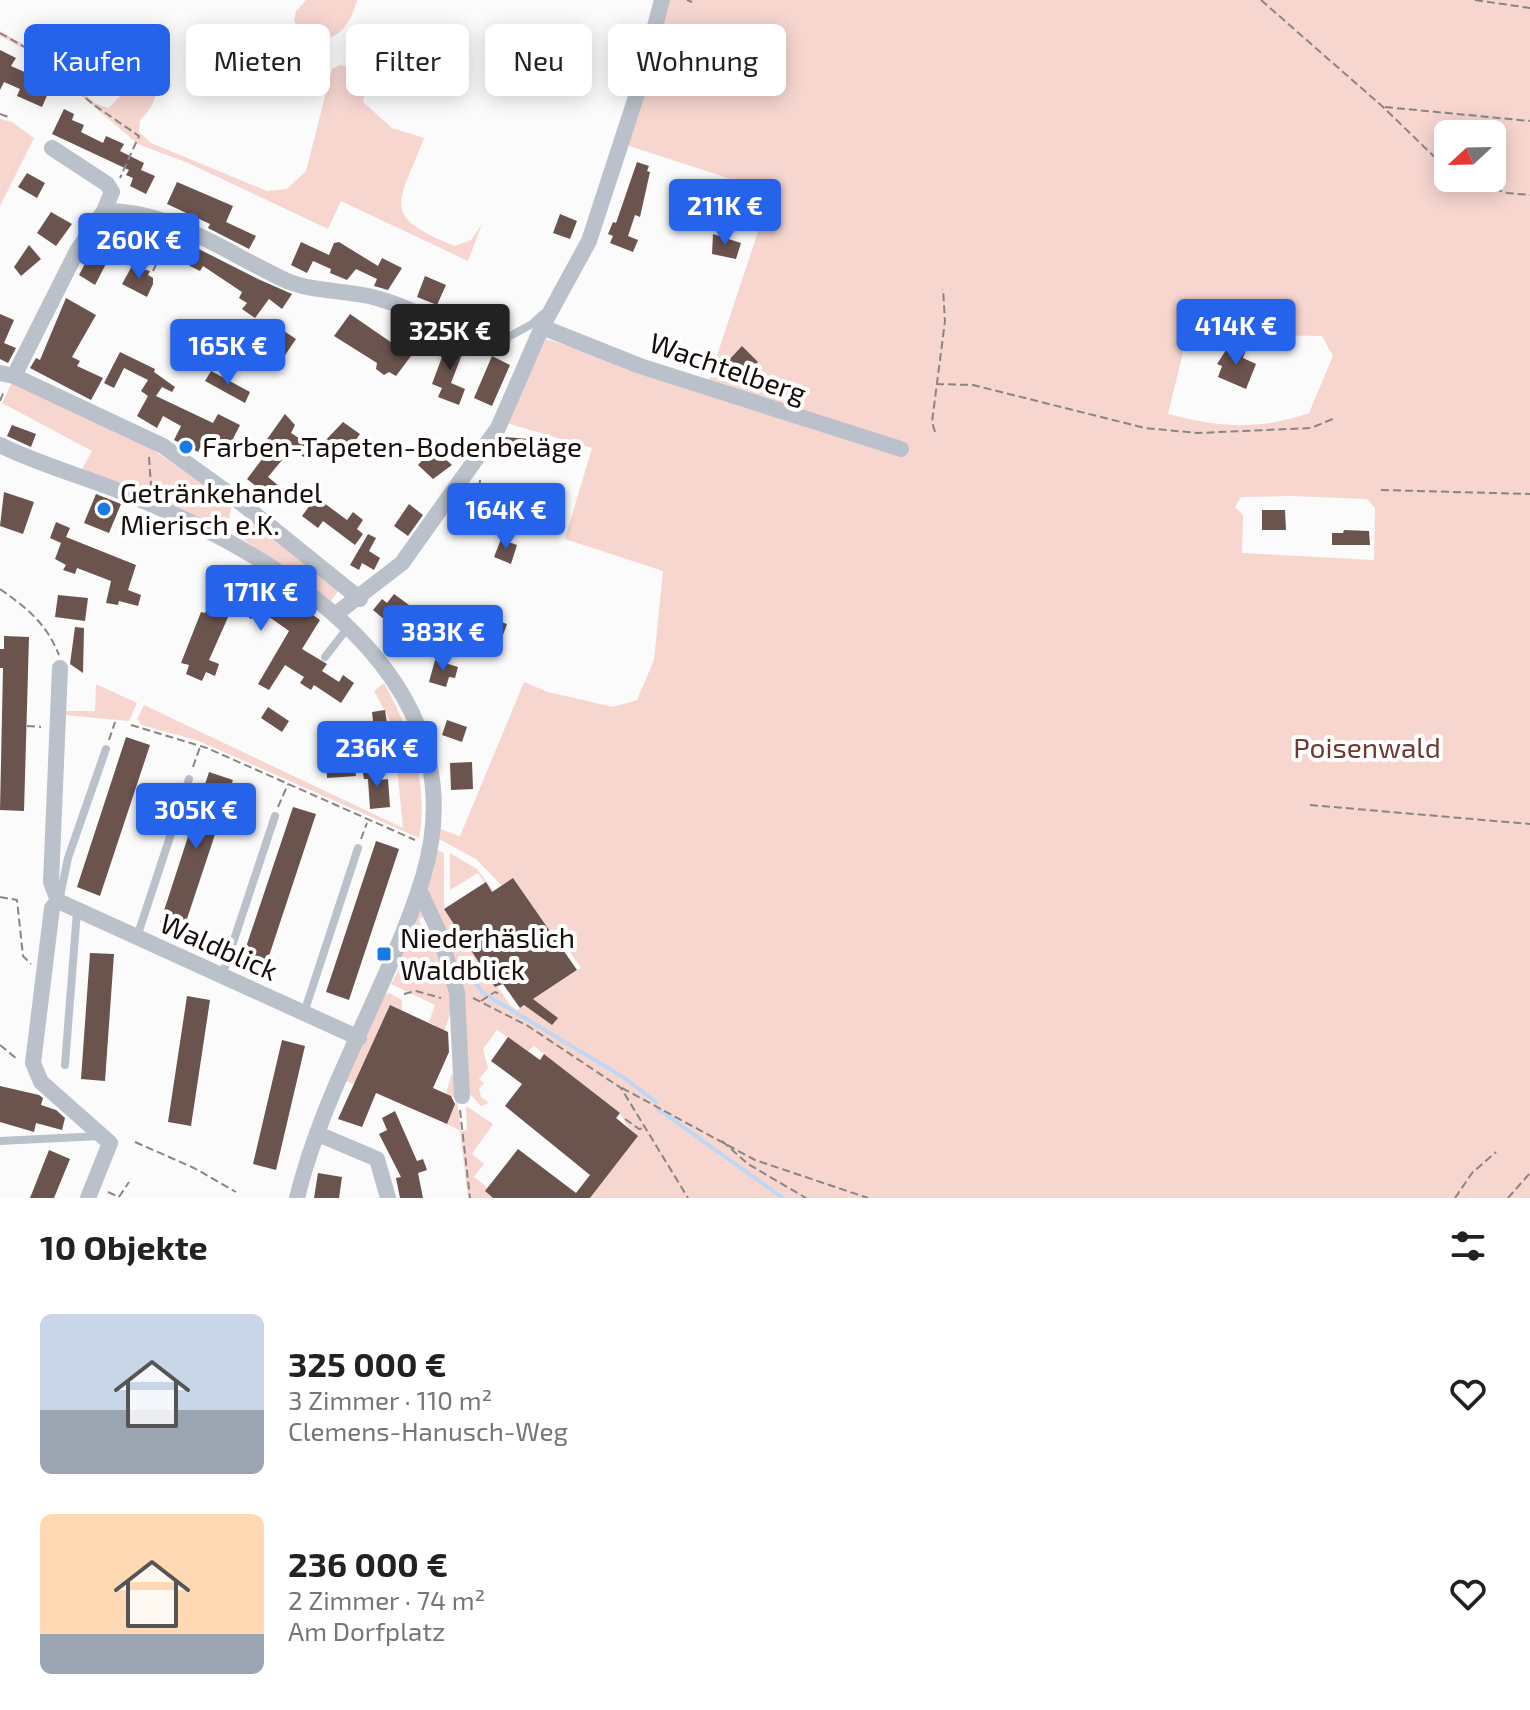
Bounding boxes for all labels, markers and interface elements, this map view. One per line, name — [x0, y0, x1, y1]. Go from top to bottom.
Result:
chip: Kaufen — [24, 24, 170, 96]
chip: Mieten — [186, 24, 330, 96]
chip: Filter — [346, 24, 469, 96]
chip: Neu — [485, 24, 592, 96]
chip: Wohnung — [608, 24, 786, 96]
north arrow — [1434, 120, 1506, 192]
map controls — [1434, 120, 1506, 192]
pin: 211K € — [660, 179, 790, 247]
text: 211K € — [687, 189, 763, 220]
pin: 260K € — [74, 213, 204, 281]
text: 260K € — [96, 223, 182, 254]
pin: 414K € — [1171, 299, 1301, 367]
pin: 325K € — [385, 304, 515, 372]
text: 414K € — [1195, 309, 1277, 340]
text: 325K € — [409, 314, 491, 345]
pin: 165K € — [163, 319, 293, 387]
street label: Wachtelberg — [646, 324, 811, 410]
text: 165K € — [188, 329, 268, 360]
place label: Farben-Tapeten-Bodenbeläge — [202, 429, 582, 463]
marker: Farben-Tapeten-Bodenbeläge — [177, 438, 195, 456]
place label: Getränkehandel Mierisch e.K. — [120, 475, 323, 541]
pin: 164K € — [441, 483, 571, 551]
text: 164K € — [465, 493, 547, 524]
marker: Getränkehandel Mierisch e.K. — [95, 500, 113, 518]
pin: 171K € — [196, 565, 326, 633]
text: 171K € — [224, 575, 298, 606]
pin: 383K € — [378, 605, 508, 673]
text: 383K € — [401, 615, 485, 646]
pin: 236K € — [312, 721, 442, 789]
park label: Poisenwald — [1293, 730, 1441, 764]
text: 236K € — [335, 731, 419, 762]
pin: 305K € — [131, 783, 261, 851]
text: 305K € — [154, 793, 238, 824]
street label: Waldblick — [155, 905, 283, 987]
place label: Niederhäslich Waldblick — [400, 920, 575, 986]
marker: Niederhäslich Waldblick — [375, 945, 393, 963]
icon: filters — [1446, 1224, 1490, 1268]
text: 10 Objekte — [40, 1226, 208, 1267]
text: 325 000 € — [288, 1343, 447, 1384]
icon: home — [104, 1346, 200, 1442]
icon: heart — [1446, 1372, 1490, 1416]
text: 3 Zimmer · 110 m² — [288, 1384, 492, 1415]
text: Clemens-Hanusch-Weg — [288, 1415, 568, 1446]
text: 236 000 € — [288, 1543, 448, 1584]
icon: home — [104, 1546, 200, 1642]
icon: heart — [1446, 1572, 1490, 1616]
text: 2 Zimmer · 74 m² — [288, 1584, 485, 1615]
text: Am Dorfplatz — [288, 1615, 445, 1646]

